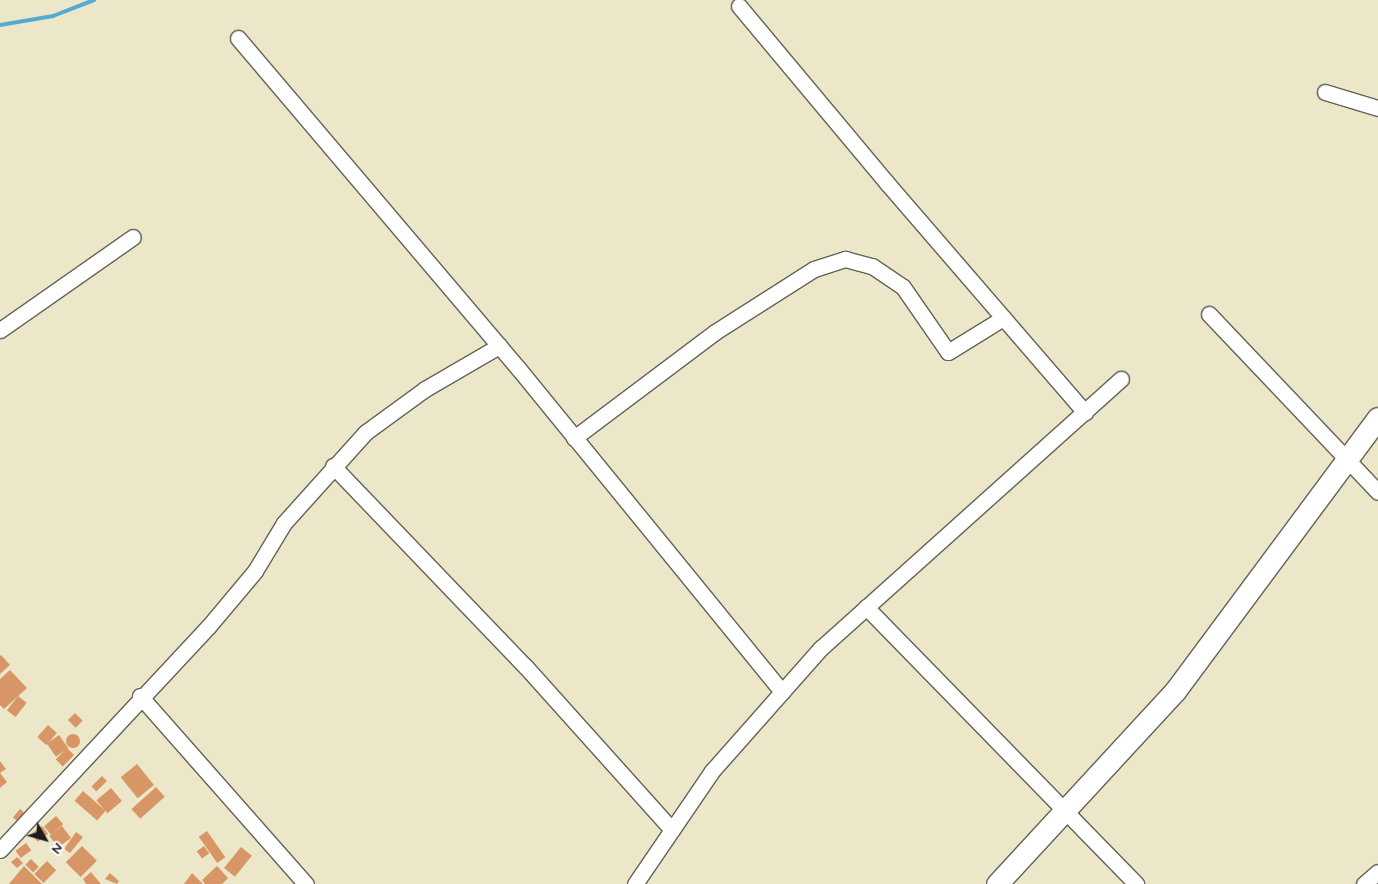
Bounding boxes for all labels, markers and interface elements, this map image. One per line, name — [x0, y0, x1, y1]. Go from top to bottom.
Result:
north arrow — [20, 814, 70, 864]
text: N — [47, 839, 67, 857]

